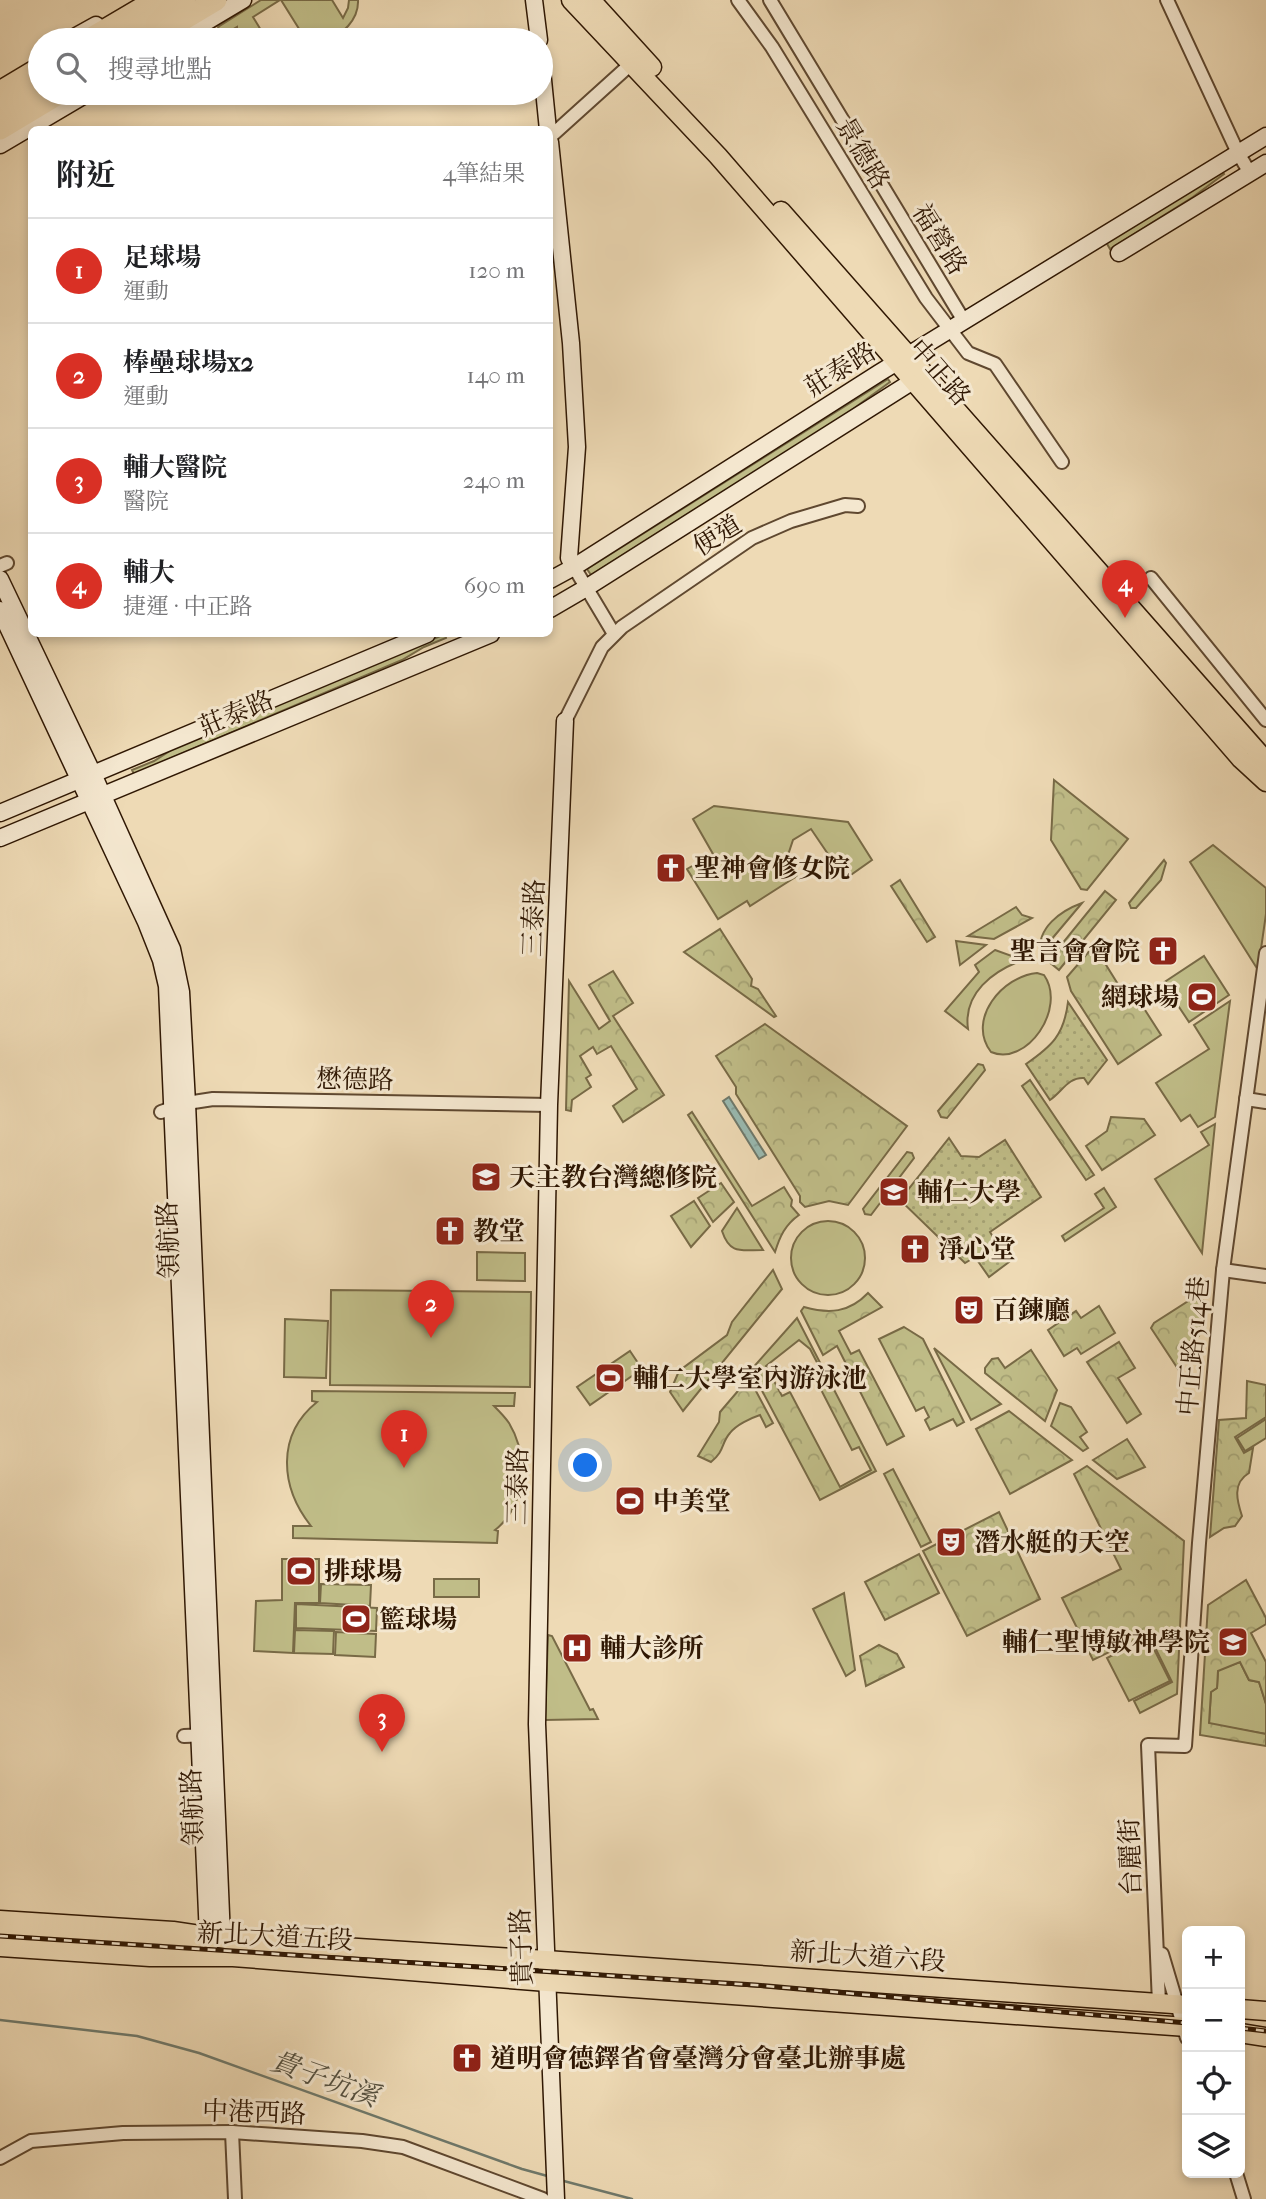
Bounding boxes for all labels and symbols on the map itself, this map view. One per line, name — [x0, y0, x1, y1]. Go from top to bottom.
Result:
street label: 景德路 — [829, 112, 896, 195]
street label: 福營路 — [906, 198, 973, 281]
street label: 中正路 — [902, 333, 977, 412]
street label: 莊泰路 — [799, 336, 882, 403]
street label: 便道 — [687, 508, 748, 562]
pin: 4 — [1102, 560, 1148, 618]
street label: 莊泰路 — [194, 684, 278, 743]
church icon: 聖神會修女院 — [654, 851, 688, 885]
place label: 聖神會修女院 — [694, 853, 850, 884]
street label: 三泰路 — [517, 878, 550, 958]
church icon: 聖言會會院 — [1146, 934, 1180, 968]
place label: 聖言會會院 — [1010, 936, 1140, 967]
sports icon: 網球場 — [1185, 980, 1219, 1014]
place label: 網球場 — [1101, 982, 1179, 1013]
street label: 懋德路 — [316, 1063, 394, 1096]
school or university icon: 天主教台灣總修院 — [469, 1160, 503, 1194]
place label: 天主教台灣總修院 — [509, 1162, 717, 1193]
school or university icon: 輔仁大學 — [877, 1175, 911, 1209]
place label: 輔仁大學 — [917, 1177, 1021, 1208]
street label: 領航路 — [152, 1200, 185, 1280]
church icon: 教堂 — [433, 1214, 467, 1248]
place label: 教堂 — [473, 1216, 525, 1247]
church icon: 淨心堂 — [898, 1232, 932, 1266]
place label: 淨心堂 — [938, 1234, 1016, 1265]
street label: 中正路514巷 — [1172, 1275, 1215, 1417]
pin: 2 — [408, 1280, 454, 1338]
theatre icon: 百鍊廳 — [952, 1293, 986, 1327]
place label: 百鍊廳 — [992, 1295, 1070, 1326]
sports icon: 輔仁大學室內游泳池 — [593, 1361, 627, 1395]
place label: 輔仁大學室內游泳池 — [633, 1363, 867, 1394]
pin: 1 — [381, 1410, 427, 1468]
street label: 三泰路 — [501, 1447, 534, 1525]
your location — [568, 1448, 602, 1482]
sports icon: 中美堂 — [613, 1484, 647, 1518]
place label: 中美堂 — [653, 1486, 731, 1517]
theatre icon: 潛水艇的天空 — [934, 1525, 968, 1559]
place label: 潛水艇的天空 — [974, 1527, 1130, 1558]
sports icon: 排球場 — [284, 1554, 318, 1588]
place label: 排球場 — [324, 1556, 402, 1587]
sports icon: 籃球場 — [339, 1602, 373, 1636]
place label: 籃球場 — [379, 1604, 457, 1635]
school or university icon: 輔仁聖博敏神學院 — [1216, 1625, 1250, 1659]
place label: 輔仁聖博敏神學院 — [1002, 1627, 1210, 1658]
hospital icon: 輔大診所 — [560, 1631, 594, 1665]
place label: 輔大診所 — [600, 1633, 704, 1664]
pin: 3 — [359, 1694, 405, 1752]
street label: 領航路 — [176, 1767, 209, 1847]
street label: 台麗街 — [1114, 1817, 1147, 1897]
street label: 貴子路 — [505, 1907, 538, 1987]
street label: 新北大道五段 — [196, 1917, 354, 1956]
street label: 新北大道六段 — [789, 1936, 947, 1977]
church icon: 道明會德鐸省會臺灣分會臺北辦事處 — [450, 2041, 484, 2075]
place label: 道明會德鐸省會臺灣分會臺北辦事處 — [490, 2043, 906, 2074]
water label: 貴子坑溪 — [267, 2044, 386, 2114]
street label: 中港西路 — [201, 2095, 306, 2130]

